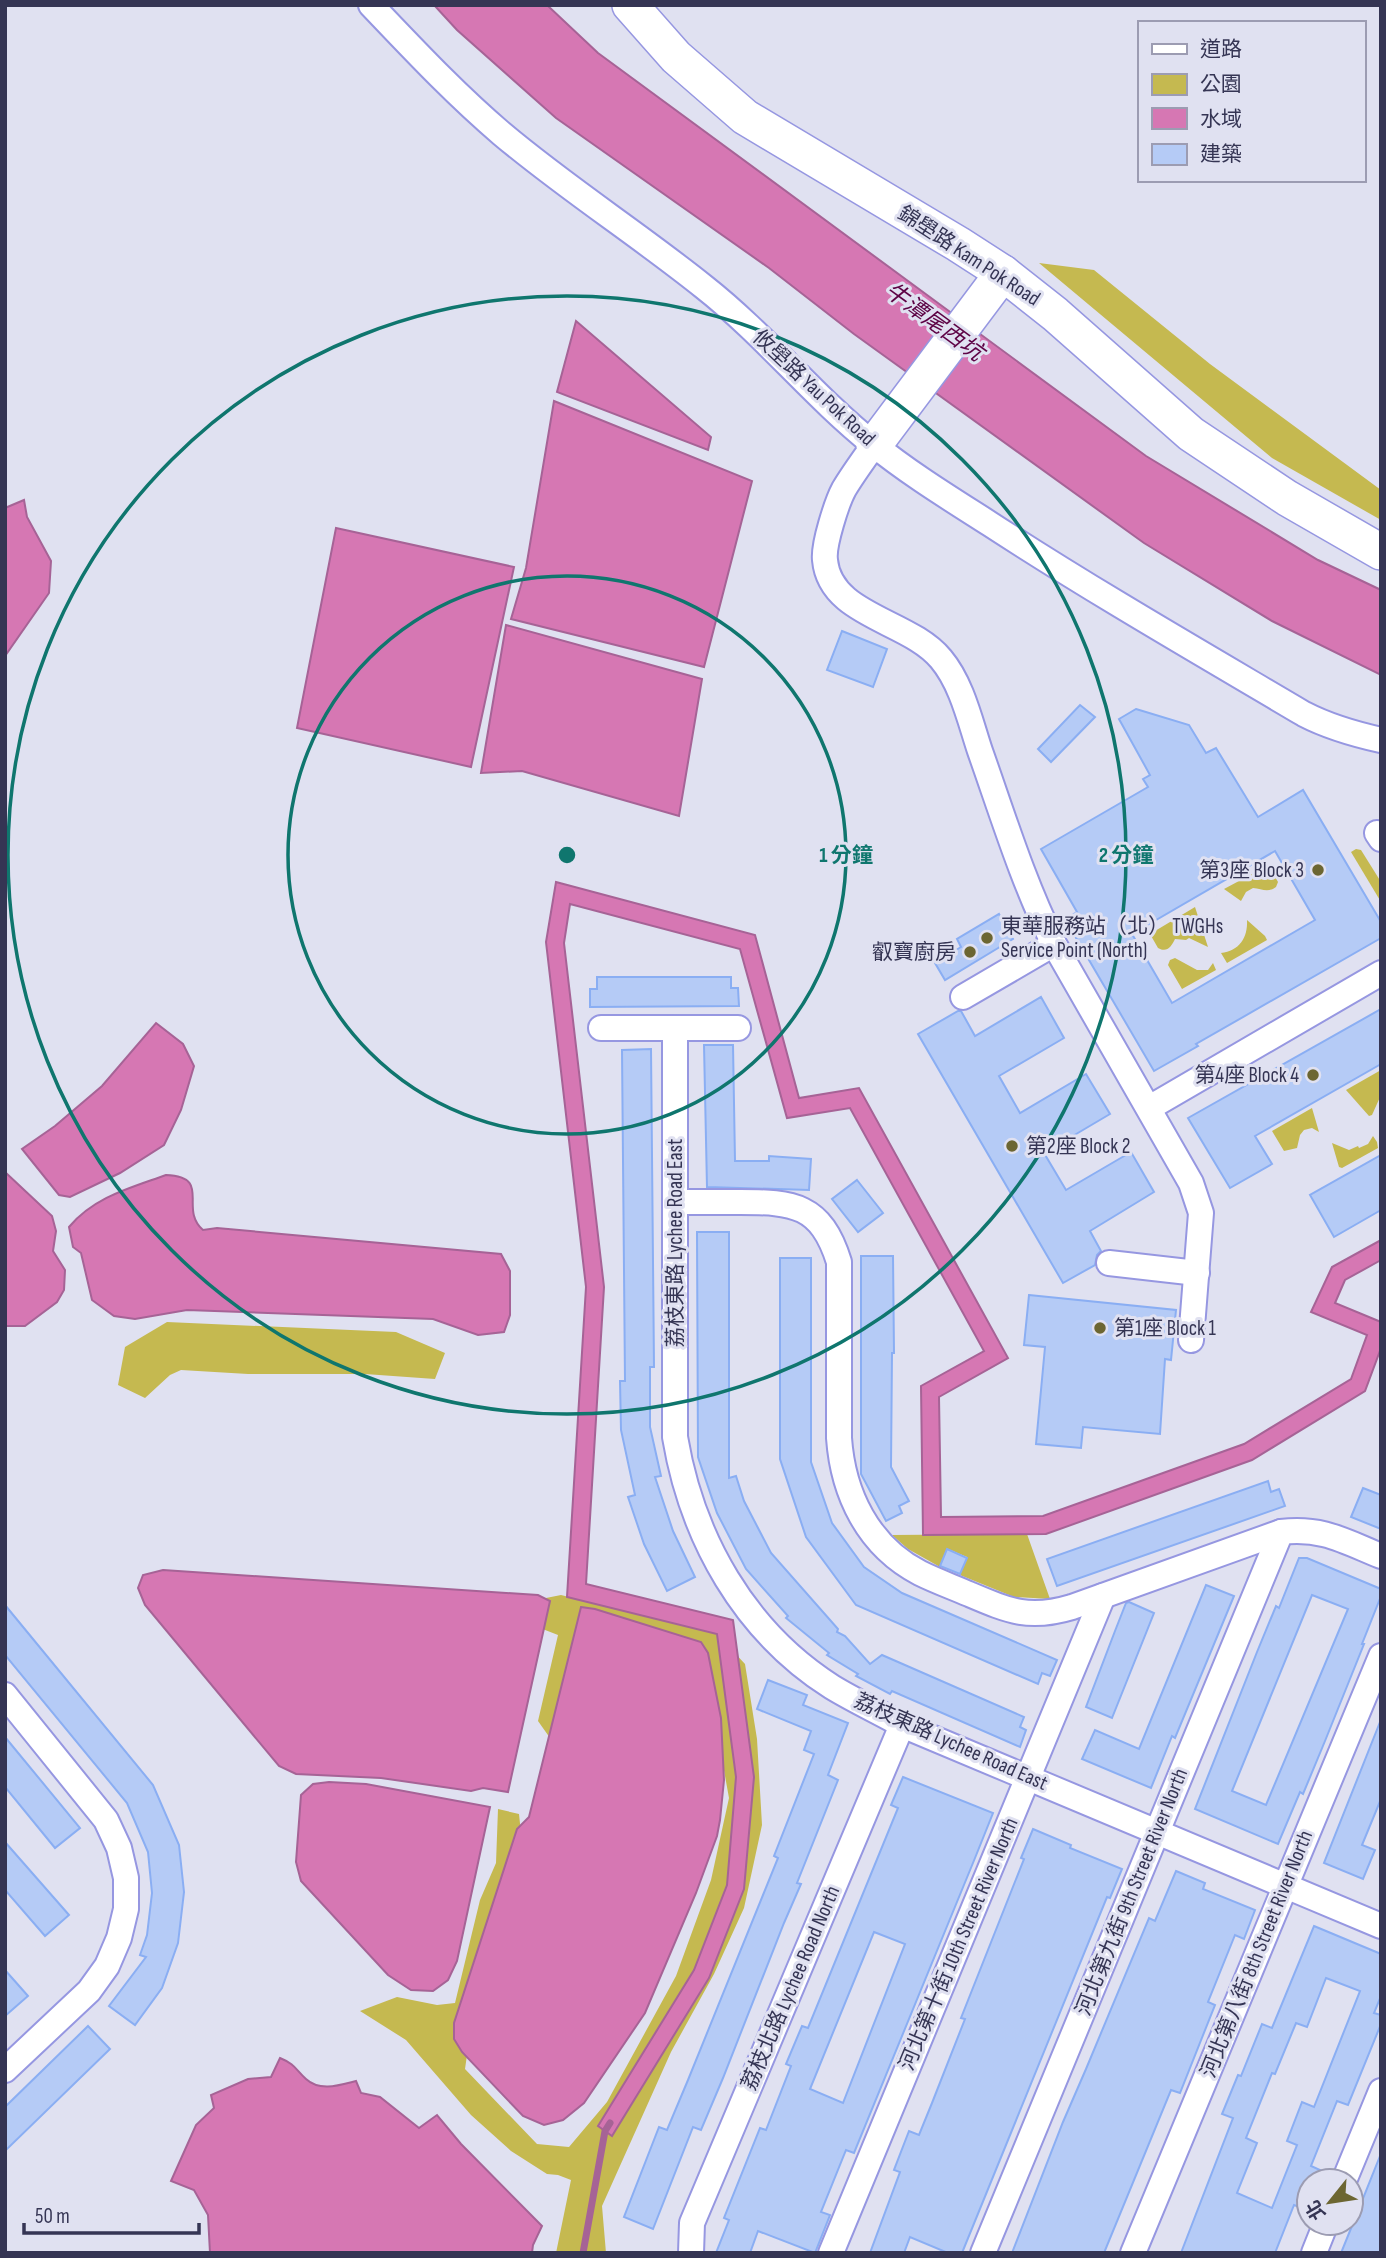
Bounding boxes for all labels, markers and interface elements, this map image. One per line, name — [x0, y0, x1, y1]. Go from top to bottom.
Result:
legend — [1138, 21, 1365, 182]
text: 道路 — [1200, 37, 1242, 62]
text: 公園 — [1200, 72, 1242, 97]
text: 水域 — [1200, 107, 1242, 132]
text: 建築 — [1200, 142, 1242, 167]
street label: 錦壆路 Kam Pok Road — [893, 201, 1045, 311]
water label: 牛潭尾西坑 — [879, 277, 991, 369]
street label: 攸壆路 Yau Pok Road — [748, 325, 880, 451]
centre of rings — [555, 843, 579, 867]
text: 1 分鐘 — [819, 843, 873, 868]
text: 2 分鐘 — [1099, 843, 1153, 868]
place label: 第3座 Block 3 — [1199, 858, 1304, 883]
marker: 第3座 Block 3 — [1310, 862, 1326, 878]
place label: 東華服務站（北） TWGHs Service Point (North) — [1001, 914, 1223, 963]
marker: 東華服務站（北） TWGHs Service Point (North) — [979, 930, 995, 946]
place label: 叡寶廚房 — [872, 940, 956, 965]
marker: 叡寶廚房 — [962, 944, 978, 960]
place label: 第4座 Block 4 — [1194, 1063, 1299, 1088]
marker: 第4座 Block 4 — [1305, 1067, 1321, 1083]
place label: 第2座 Block 2 — [1026, 1134, 1130, 1159]
marker: 第2座 Block 2 — [1004, 1138, 1020, 1154]
street label: 荔枝東路 Lychee Road East — [663, 1139, 688, 1347]
place label: 第1座 Block 1 — [1114, 1316, 1216, 1341]
marker: 第1座 Block 1 — [1092, 1320, 1108, 1336]
street label: 荔枝東路 Lychee Road East — [851, 1688, 1051, 1796]
street label: 河北第九街 9th Street River North — [1071, 1765, 1193, 2019]
street label: 河北第十街 10th Street River North — [894, 1814, 1024, 2074]
street label: 河北第八街 8th Street River North — [1196, 1827, 1318, 2081]
street label: 荔枝北路 Lychee Road North — [737, 1882, 845, 2094]
north arrow — [1295, 2167, 1365, 2237]
scale bar — [24, 2192, 200, 2236]
text: 北 — [1302, 2196, 1331, 2224]
text: 50 m — [35, 2204, 70, 2229]

